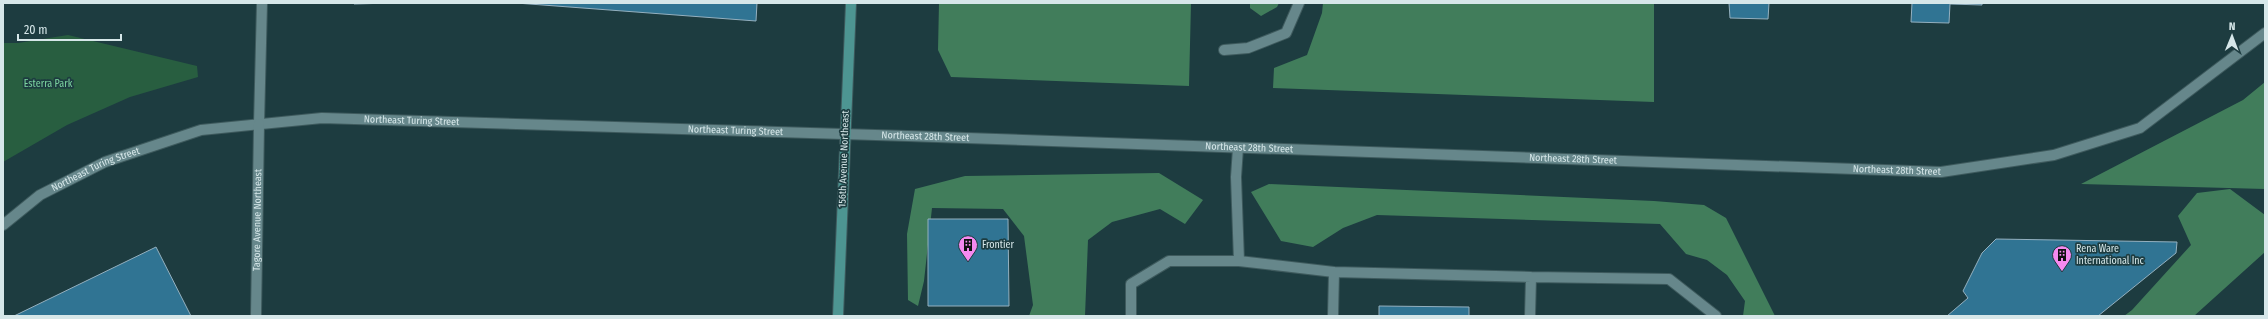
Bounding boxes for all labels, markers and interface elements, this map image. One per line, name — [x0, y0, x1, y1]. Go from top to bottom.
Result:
scale bar — [18, 16, 121, 42]
north arrow — [2212, 16, 2252, 56]
text: N — [2229, 20, 2236, 33]
text: 20 m — [24, 23, 48, 37]
park label: Esterra Park — [24, 78, 73, 90]
street label: 156th Avenue Northeast — [836, 109, 852, 208]
street label: Northeast Turing Street — [364, 113, 460, 128]
street label: Northeast Turing Street — [688, 123, 784, 138]
street label: Northeast 28th Street — [881, 129, 970, 144]
street label: Northeast 28th Street — [1205, 140, 1294, 155]
street label: Northeast Turing Street — [49, 145, 142, 194]
street label: Northeast 28th Street — [1529, 152, 1618, 167]
street label: Northeast 28th Street — [1853, 163, 1942, 178]
street label: Tagore Avenue Northeast — [251, 168, 264, 271]
building icon: Frontier — [957, 234, 979, 262]
place label: Frontier — [982, 239, 1015, 251]
place label: Rena Ware International Inc — [2076, 243, 2145, 267]
building icon: Rena Ware International Inc — [2051, 244, 2073, 272]

